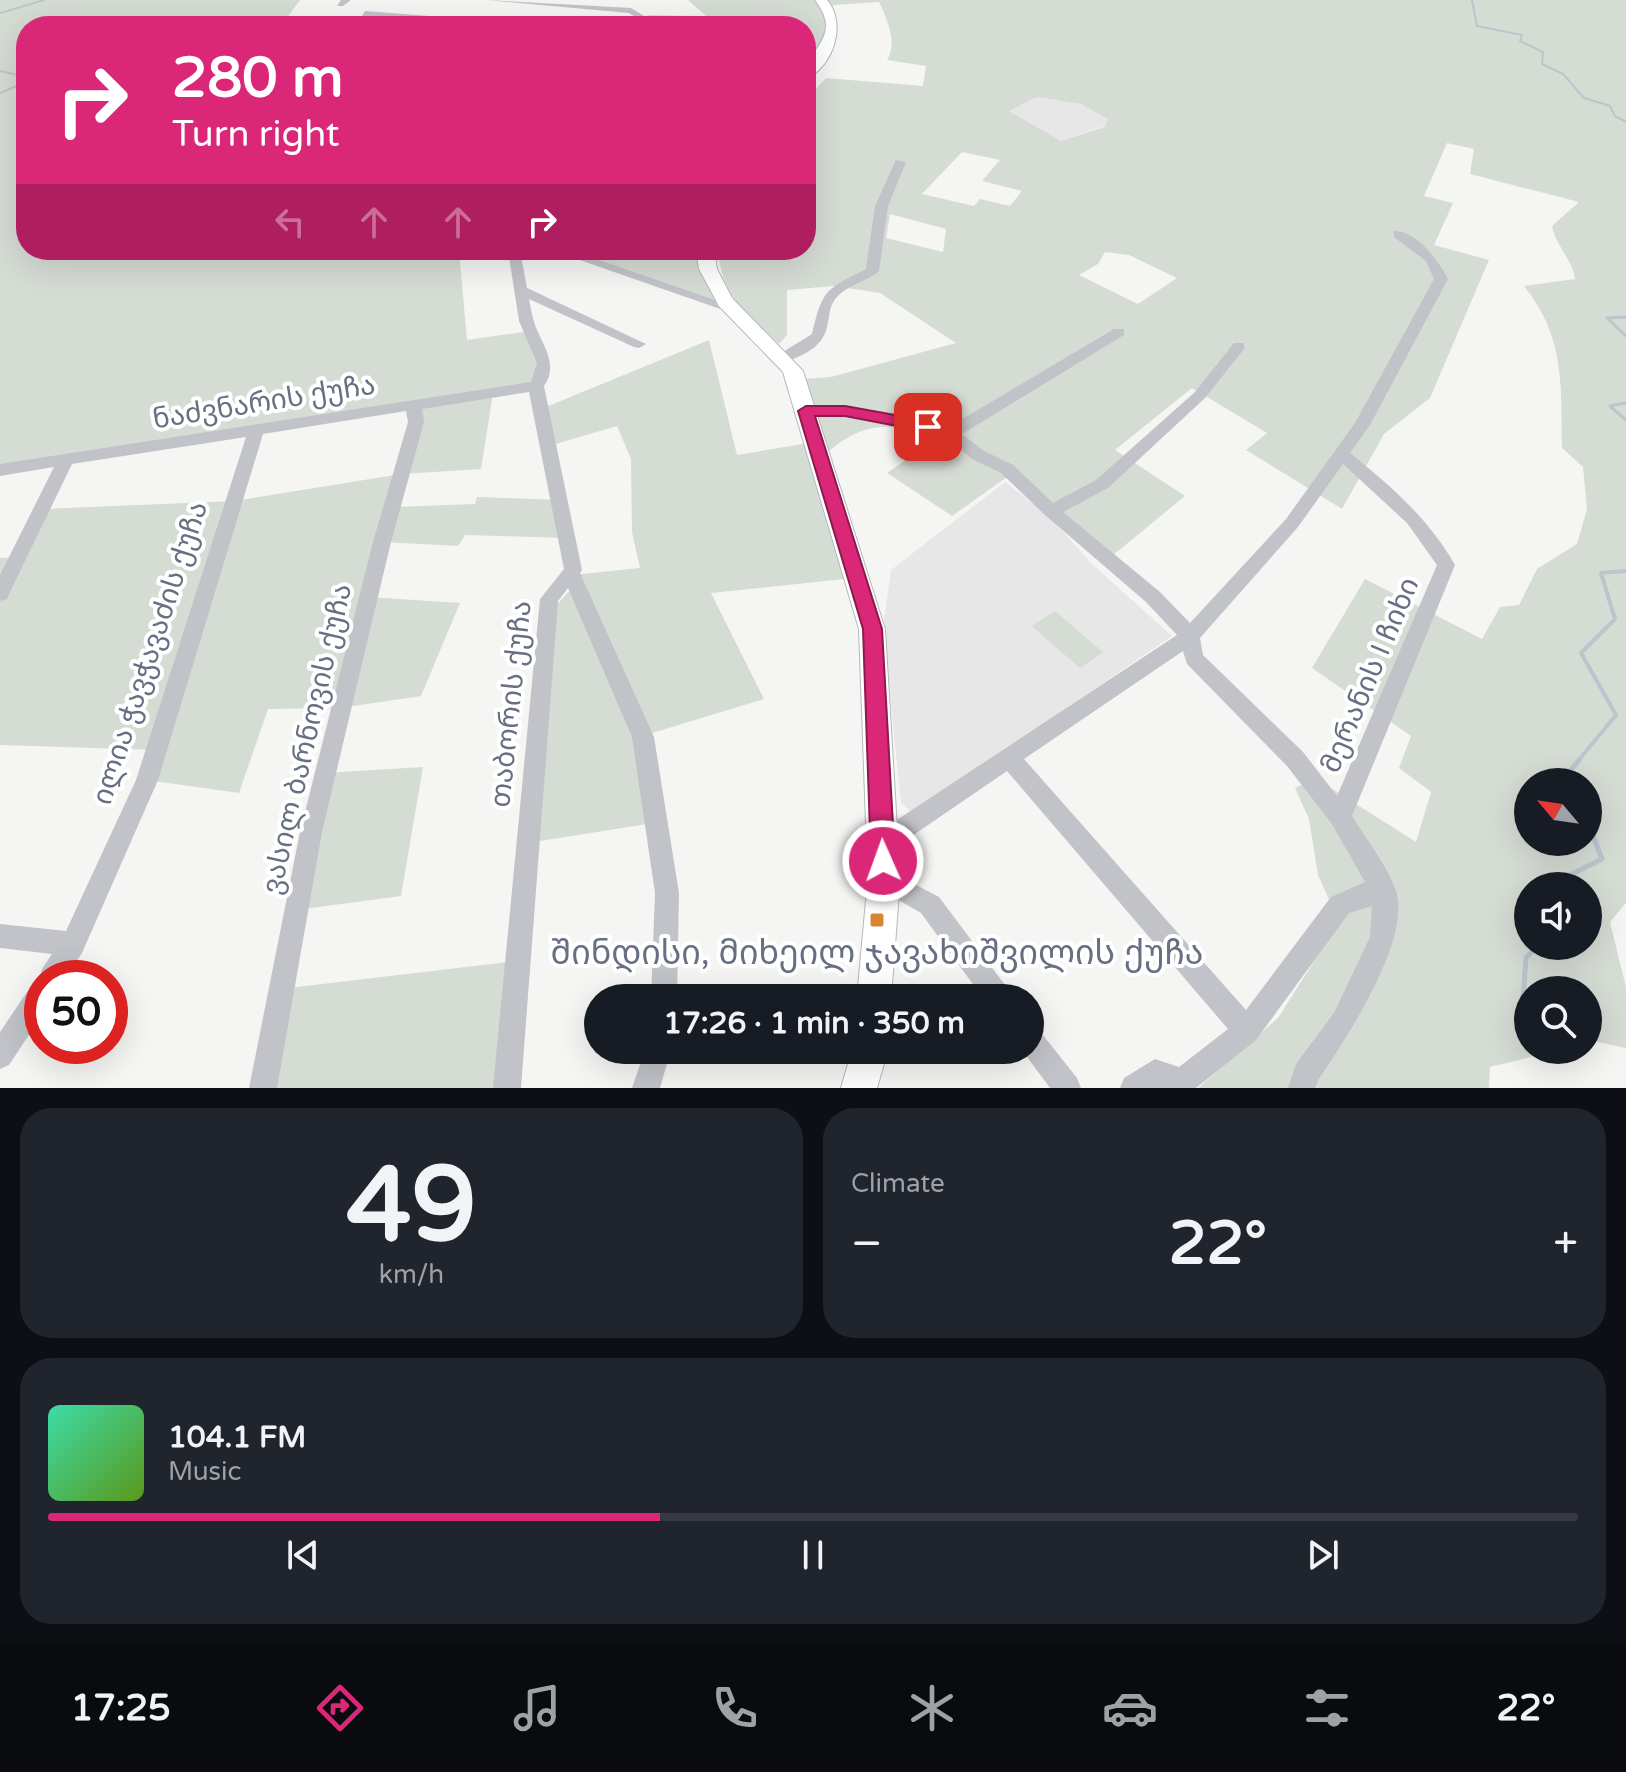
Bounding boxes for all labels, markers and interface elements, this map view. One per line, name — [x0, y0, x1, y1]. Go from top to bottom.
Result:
text: 280 m — [172, 45, 343, 112]
icon: right — [40, 48, 144, 152]
text: Turn right — [172, 113, 339, 156]
icon: left — [268, 200, 312, 244]
icon: ahead — [352, 200, 396, 244]
icon: ahead — [436, 200, 480, 244]
icon: right — [520, 200, 564, 244]
street label: ნაძვნარის ქუჩა — [150, 368, 378, 436]
pin — [894, 393, 962, 461]
icon: arrive — [906, 405, 950, 449]
street label: ილია ჭავჭავაძის ქუჩა — [85, 497, 215, 809]
street label: მერანის I ჩიხი — [1314, 572, 1426, 778]
street label: ვასილ ბარნოვის ქუჩა — [255, 580, 359, 898]
street label: თაბორის ქუჩა — [483, 599, 539, 809]
north arrow — [1514, 768, 1602, 856]
map controls — [1514, 768, 1602, 1064]
position arrow — [841, 819, 925, 903]
button: sound — [1514, 872, 1602, 960]
marker: შინდისი, მიხეილ ჯავახიშვილის ქუჩა — [868, 911, 886, 929]
place label: შინდისი, მიხეილ ჯავახიშვილის ქუჩა — [551, 933, 1203, 974]
speed limit sign: 50 — [24, 960, 128, 1064]
button: search — [1514, 976, 1602, 1064]
text: 17:26 · 1 min · 350 m — [663, 1005, 965, 1042]
text: 49 — [346, 1144, 477, 1269]
text: Climate — [851, 1168, 945, 1199]
text: 22° — [1169, 1208, 1267, 1280]
text: − — [851, 1218, 882, 1271]
text: + — [1553, 1218, 1578, 1271]
text: km/h — [379, 1259, 444, 1290]
text: 104.1 FM — [168, 1419, 306, 1456]
text: Music — [168, 1456, 241, 1487]
icon: previous — [281, 1533, 325, 1577]
icon: pause — [791, 1533, 835, 1577]
icon: next — [1301, 1533, 1345, 1577]
icon: directions — [312, 1680, 368, 1736]
icon: music — [509, 1680, 565, 1736]
icon: phone — [707, 1680, 763, 1736]
icon: climate — [904, 1680, 960, 1736]
icon: car — [1102, 1680, 1158, 1736]
icon: filters — [1299, 1680, 1355, 1736]
text: 17:25 — [71, 1687, 171, 1730]
text: 22° — [1496, 1687, 1555, 1730]

